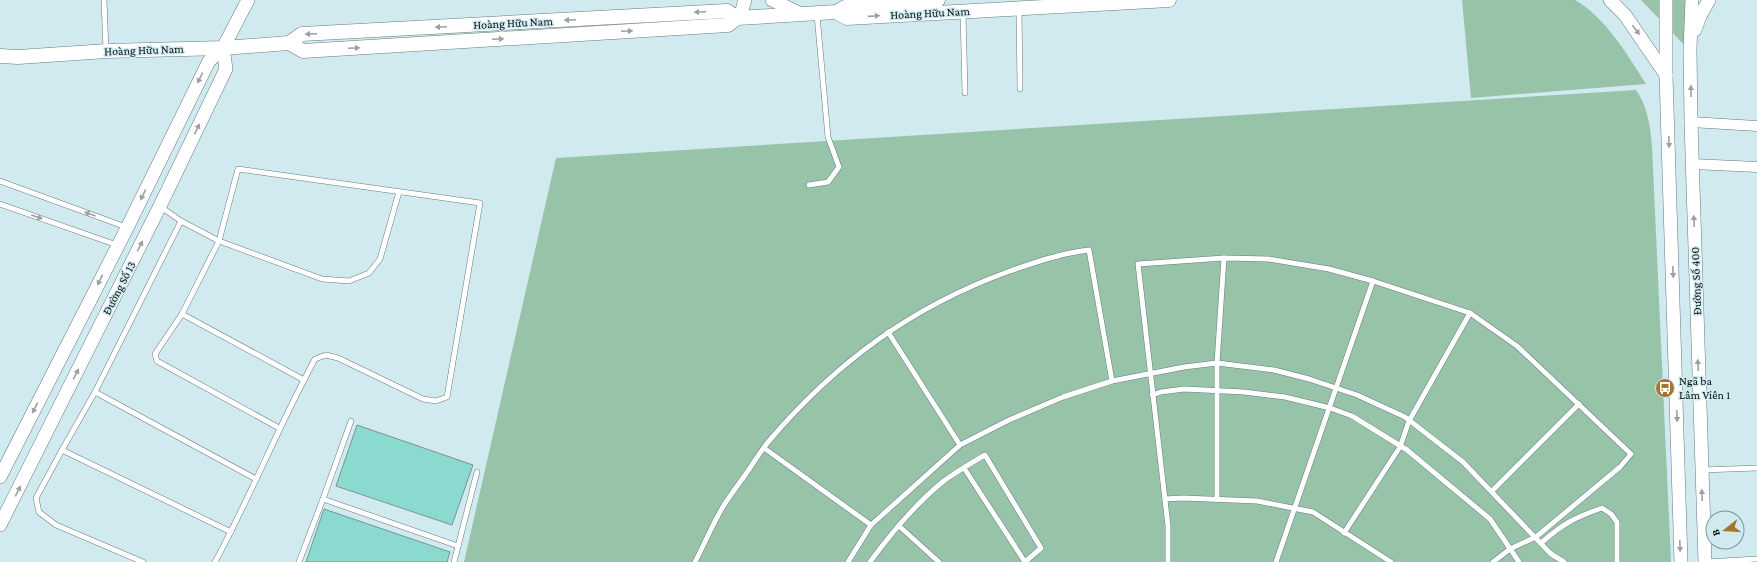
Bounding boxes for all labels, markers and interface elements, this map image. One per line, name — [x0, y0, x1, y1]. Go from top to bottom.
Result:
street label: Hoàng Hữu Nam — [890, 4, 971, 22]
one-way arrow — [694, 9, 706, 16]
one-way arrow — [868, 13, 880, 20]
street label: Hoàng Hữu Nam — [473, 14, 554, 32]
one-way arrow — [564, 16, 576, 23]
one-way arrow — [435, 23, 447, 30]
one-way arrow — [1631, 24, 1640, 35]
one-way arrow — [621, 28, 633, 35]
one-way arrow — [304, 31, 317, 37]
one-way arrow — [492, 36, 504, 43]
street label: Hoàng Hữu Nam — [104, 42, 184, 58]
one-way arrow — [348, 44, 360, 51]
one-way arrow — [197, 73, 203, 84]
one-way arrow — [1687, 85, 1694, 97]
one-way arrow — [194, 123, 200, 134]
one-way arrow — [1666, 136, 1672, 149]
one-way arrow — [140, 189, 146, 201]
one-way arrow — [84, 211, 96, 217]
one-way arrow — [31, 214, 43, 220]
one-way arrow — [1691, 214, 1697, 227]
one-way arrow — [137, 240, 143, 251]
street label: Đường Số 400 — [1688, 246, 1704, 315]
street label: Đường Số 13 — [100, 259, 139, 317]
one-way arrow — [1670, 266, 1676, 279]
one-way arrow — [97, 274, 103, 285]
one-way arrow — [1695, 359, 1702, 371]
one-way arrow — [73, 369, 79, 380]
place label: Ngã ba Lâm Viên 1 — [1679, 374, 1730, 402]
bus stop icon: Ngã ba Lâm Viên 1 — [1654, 377, 1676, 399]
one-way arrow — [32, 402, 38, 414]
one-way arrow — [1674, 410, 1680, 423]
one-way arrow — [14, 485, 21, 496]
one-way arrow — [1699, 489, 1706, 501]
north arrow — [1705, 510, 1745, 550]
text: B — [1709, 528, 1722, 538]
one-way arrow — [1677, 540, 1684, 552]

